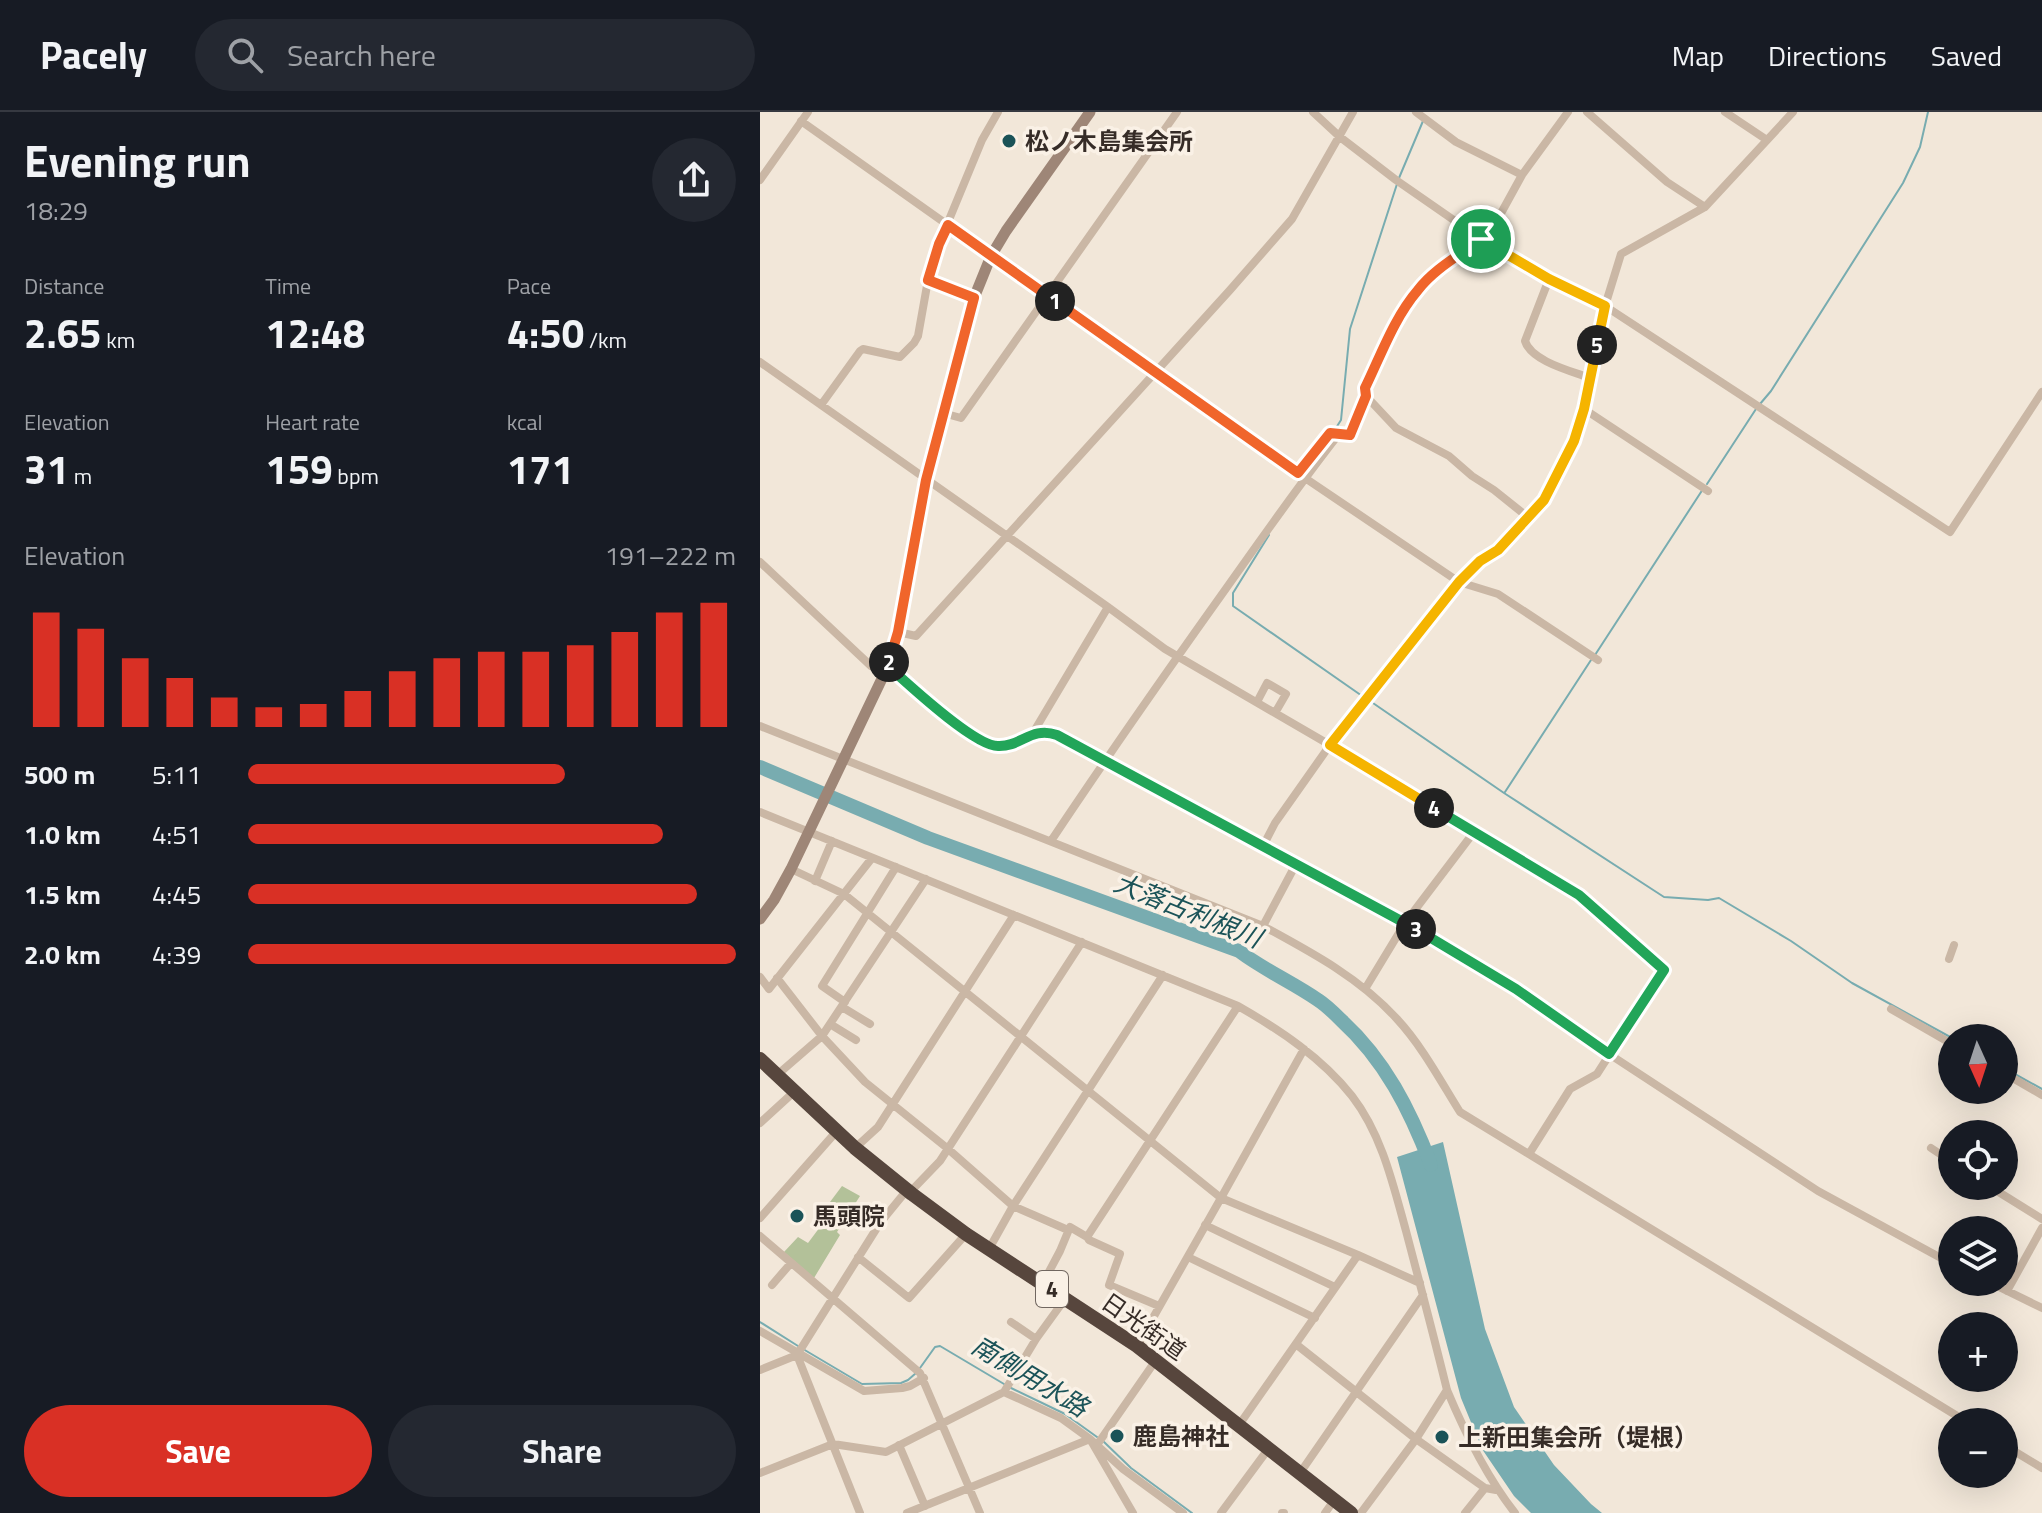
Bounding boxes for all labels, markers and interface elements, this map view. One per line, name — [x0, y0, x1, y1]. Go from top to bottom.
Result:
search box — [195, 19, 755, 91]
text: Pacely — [40, 26, 147, 84]
text: Search here — [287, 32, 436, 78]
icon: search — [223, 33, 267, 77]
text: Map — [1672, 34, 1724, 77]
text: Directions — [1768, 34, 1887, 77]
text: Saved — [1931, 34, 2002, 77]
place label: 松ノ木島集会所 — [1025, 123, 1193, 159]
text: Evening run — [24, 127, 251, 194]
marker: 松ノ木島集会所 — [1000, 132, 1018, 150]
button: share — [652, 138, 736, 222]
text: 18:29 — [24, 191, 88, 230]
pin — [1447, 205, 1515, 273]
icon: arrive — [1459, 217, 1503, 261]
text: Distance — [24, 269, 104, 303]
text: Time — [265, 269, 311, 303]
text: Pace — [507, 269, 551, 303]
pin: 1 — [1035, 281, 1075, 321]
text: 1 — [1049, 284, 1061, 318]
text: 2.65 — [24, 303, 101, 364]
text: 12:48 — [265, 303, 365, 364]
text: 4:50 — [507, 303, 584, 364]
text: km — [101, 323, 135, 357]
text: /km — [584, 323, 627, 357]
pin: 5 — [1577, 325, 1617, 365]
text: 5 — [1591, 328, 1603, 362]
text: Elevation — [24, 405, 110, 439]
text: Heart rate — [265, 405, 360, 439]
text: kcal — [507, 405, 543, 439]
text: 31 — [24, 439, 69, 500]
text: 159 — [265, 439, 333, 500]
text: 171 — [507, 439, 574, 500]
text: m — [69, 459, 92, 493]
text: bpm — [333, 459, 379, 493]
text: Elevation — [24, 536, 125, 575]
text: 191–222 m — [605, 536, 736, 575]
pin: 2 — [869, 642, 909, 682]
text: 2 — [883, 645, 895, 679]
text: 500 m — [24, 755, 95, 794]
text: 5:11 — [152, 755, 201, 794]
pin: 4 — [1414, 788, 1454, 828]
text: 4 — [1428, 791, 1440, 825]
text: 1.0 km — [24, 815, 101, 854]
text: 4:51 — [152, 815, 201, 854]
water label: 大落古利根川 — [1108, 863, 1270, 958]
text: 1.5 km — [24, 875, 101, 914]
text: 4:45 — [152, 875, 201, 914]
pin: 3 — [1396, 909, 1436, 949]
text: 3 — [1410, 912, 1422, 946]
text: 2.0 km — [24, 935, 101, 974]
text: 4:39 — [152, 935, 201, 974]
north arrow — [1938, 1024, 2018, 1104]
map controls — [1938, 1024, 2018, 1488]
button: locate — [1938, 1120, 2018, 1200]
place label: 馬頭院 — [813, 1198, 885, 1234]
marker: 馬頭院 — [788, 1207, 806, 1225]
button: layers — [1938, 1216, 2018, 1296]
road number: 4 — [1036, 1271, 1068, 1307]
street label: 日光街道 — [1094, 1284, 1194, 1368]
button: + — [1938, 1312, 2018, 1392]
water label: 南側用水路 — [964, 1326, 1097, 1427]
button: Save — [24, 1405, 372, 1497]
button: Share — [388, 1405, 736, 1497]
button: − — [1938, 1408, 2018, 1488]
place label: 鹿島神社 — [1133, 1418, 1229, 1454]
place label: 上新田集会所（堤根） — [1458, 1419, 1698, 1455]
marker: 鹿島神社 — [1108, 1427, 1126, 1445]
marker: 上新田集会所（堤根） — [1433, 1428, 1451, 1446]

